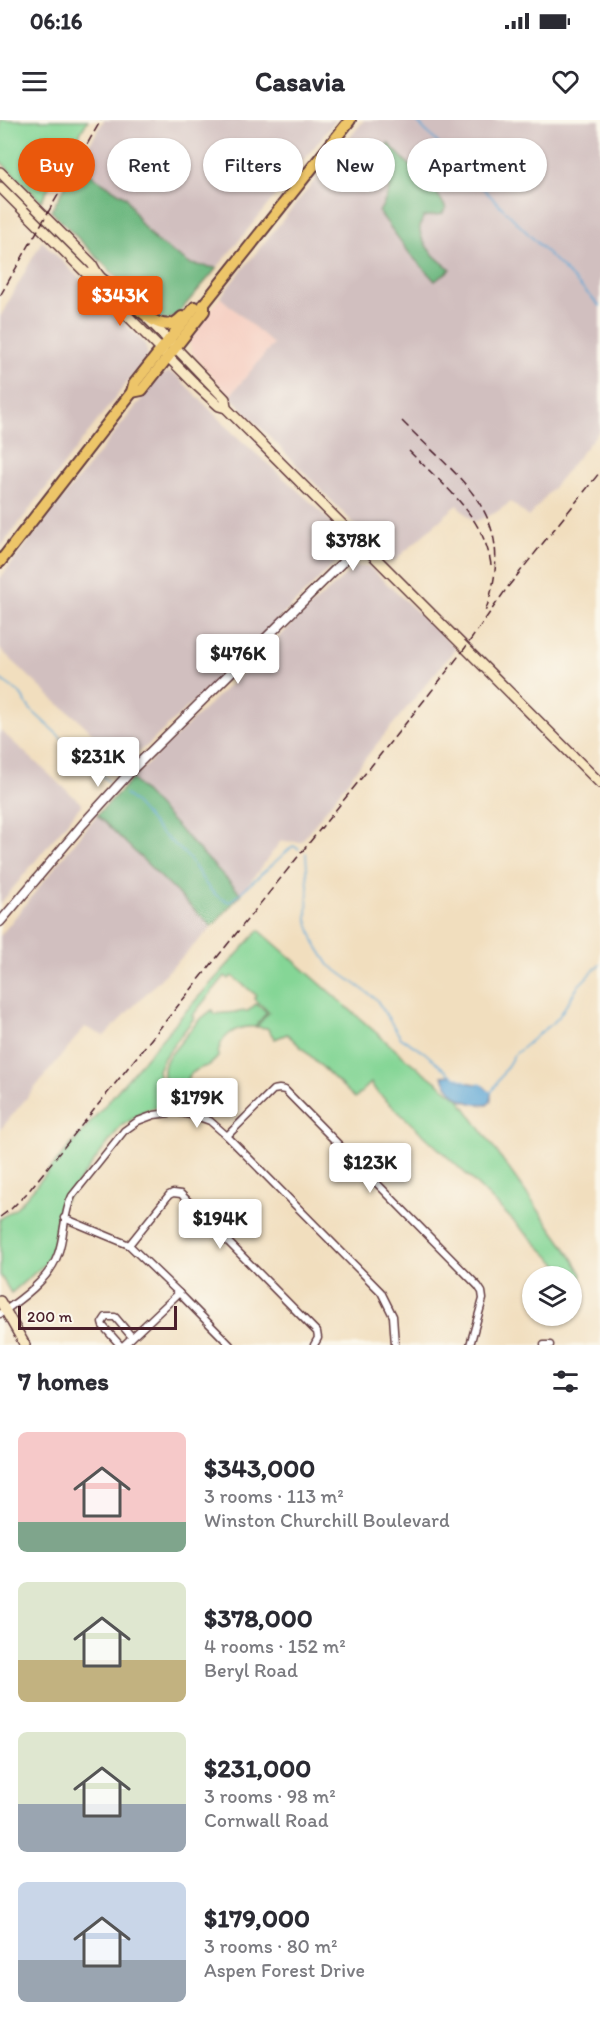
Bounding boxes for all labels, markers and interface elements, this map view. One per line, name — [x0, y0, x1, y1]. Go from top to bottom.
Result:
text: 06:16 — [30, 8, 82, 35]
icon: menu — [18, 65, 51, 98]
text: Casavia — [255, 65, 345, 98]
icon: heart — [549, 65, 582, 98]
chip: Buy — [18, 138, 95, 192]
chip: Rent — [107, 138, 191, 192]
chip: Filters — [203, 138, 303, 192]
chip: New — [315, 138, 395, 192]
chip: Apartment — [407, 138, 547, 192]
pin: $343K — [78, 276, 162, 327]
text: $343K — [92, 283, 148, 307]
pin: $378K — [311, 521, 395, 572]
text: $378K — [326, 528, 380, 552]
pin: $476K — [196, 634, 280, 685]
text: $476K — [210, 641, 266, 665]
pin: $231K — [56, 737, 140, 788]
text: $231K — [71, 744, 125, 768]
pin: $179K — [155, 1078, 239, 1129]
text: $179K — [171, 1085, 223, 1109]
pin: $123K — [328, 1143, 412, 1194]
text: $123K — [343, 1150, 397, 1174]
pin: $194K — [178, 1199, 262, 1250]
text: $194K — [193, 1206, 247, 1230]
map controls — [522, 1266, 582, 1326]
button: layers — [522, 1266, 582, 1326]
scale bar — [18, 1303, 177, 1330]
text: 200 m — [27, 1307, 72, 1326]
text: 7 homes — [18, 1365, 109, 1397]
icon: filters — [549, 1365, 582, 1398]
text: $343,000 — [204, 1452, 315, 1484]
icon: home — [66, 1456, 138, 1528]
text: 3 rooms · 113 m² — [204, 1484, 344, 1508]
text: Winston Churchill Boulevard — [204, 1508, 450, 1532]
text: $378,000 — [204, 1602, 313, 1634]
icon: home — [66, 1606, 138, 1678]
text: 4 rooms · 152 m² — [204, 1634, 346, 1658]
text: Beryl Road — [204, 1658, 298, 1682]
text: $231,000 — [204, 1752, 311, 1784]
icon: home — [66, 1756, 138, 1828]
text: 3 rooms · 98 m² — [204, 1784, 336, 1808]
text: Cornwall Road — [204, 1808, 329, 1832]
text: $179,000 — [204, 1902, 310, 1934]
icon: home — [66, 1906, 138, 1978]
text: 3 rooms · 80 m² — [204, 1934, 337, 1958]
text: Aspen Forest Drive — [204, 1958, 365, 1982]

